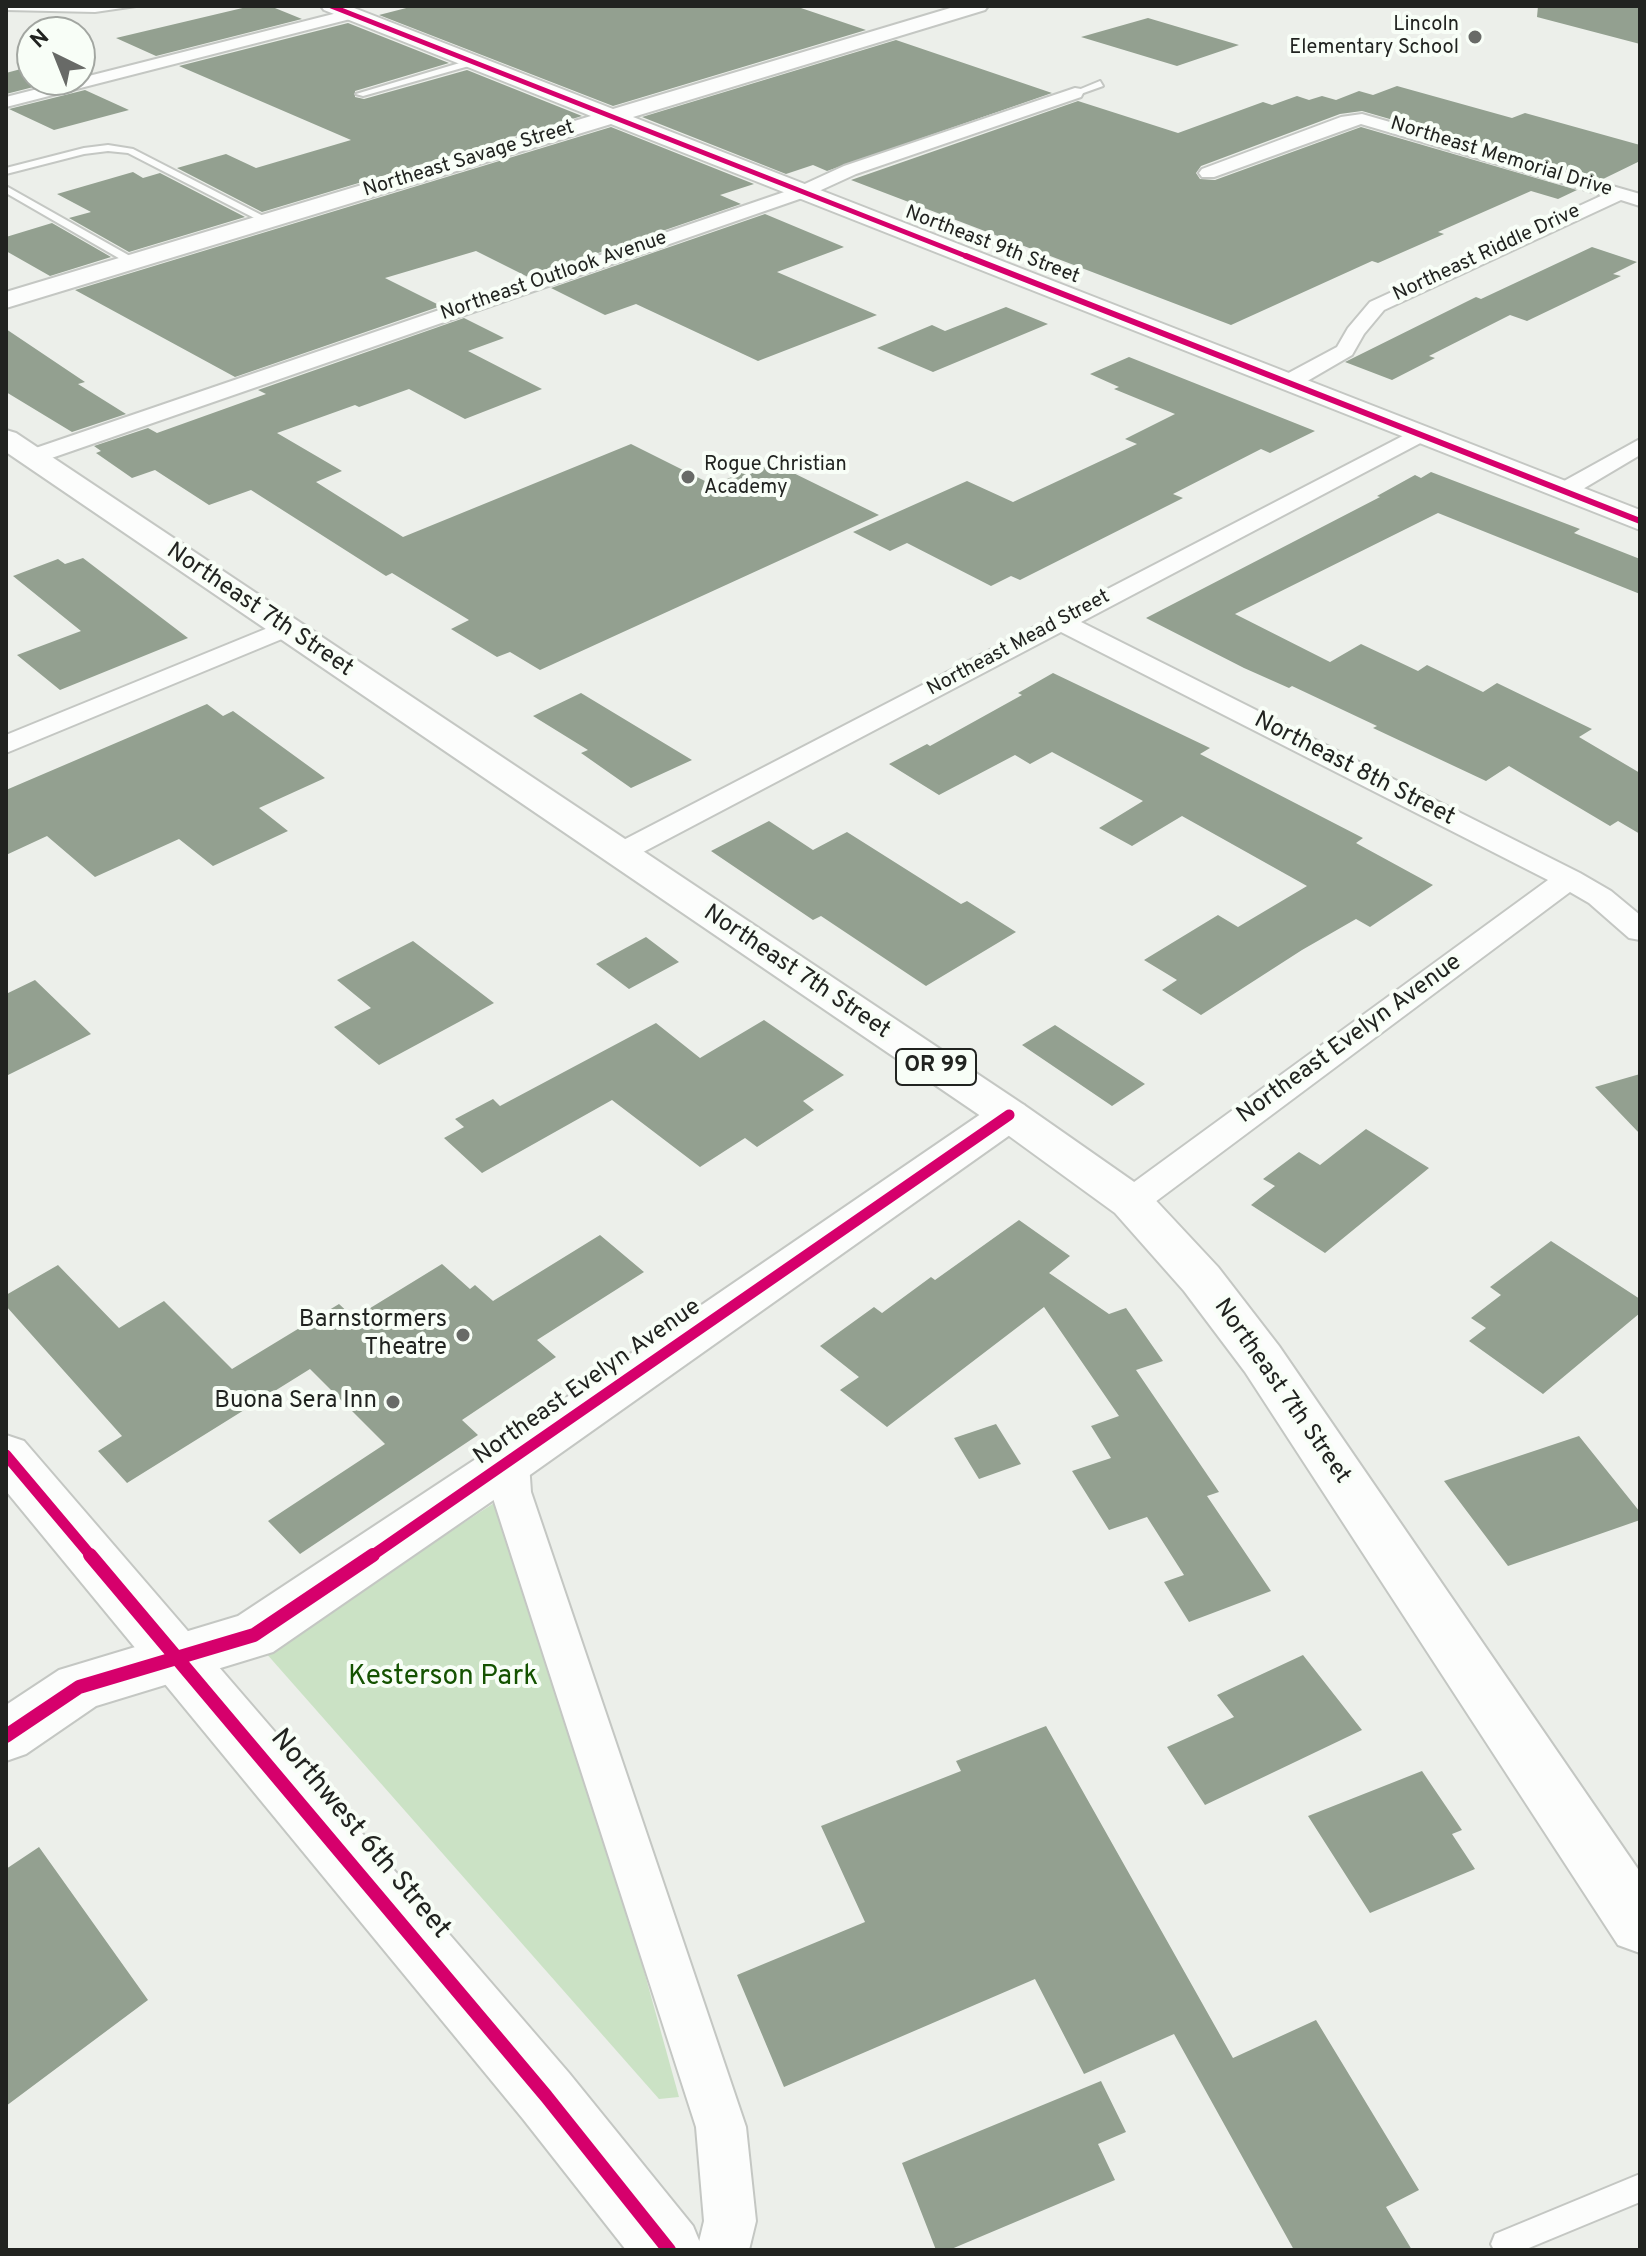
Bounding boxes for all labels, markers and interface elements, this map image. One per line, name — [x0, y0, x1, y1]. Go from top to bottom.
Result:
place label: Lincoln Elementary School — [1289, 14, 1459, 61]
north arrow — [16, 16, 96, 96]
text: N — [26, 24, 56, 55]
marker: Lincoln Elementary School — [1466, 28, 1484, 46]
street label: Northeast Memorial Drive — [1387, 113, 1615, 203]
street label: Northeast Savage Street — [361, 116, 577, 204]
street label: Northeast Riddle Drive — [1390, 200, 1584, 308]
street label: Northeast 9th Street — [901, 202, 1083, 290]
street label: Northeast Outlook Avenue — [438, 227, 670, 327]
place label: Rogue Christian Academy — [704, 454, 847, 501]
marker: Rogue Christian Academy — [679, 468, 697, 486]
street label: Northeast 7th Street — [160, 538, 358, 684]
street label: Northeast Mead Street — [924, 586, 1114, 702]
street label: Northeast 8th Street — [1249, 707, 1459, 833]
street label: Northeast 7th Street — [697, 900, 895, 1046]
street label: Northeast Evelyn Avenue — [1232, 949, 1468, 1131]
road number: OR 99 — [896, 1049, 976, 1085]
street label: Northeast Evelyn Avenue — [469, 1294, 707, 1472]
street label: Northeast 7th Street — [1206, 1294, 1356, 1490]
place label: Barnstormers Theatre — [299, 1307, 447, 1363]
marker: Barnstormers Theatre — [454, 1326, 472, 1344]
place label: Buona Sera Inn — [214, 1388, 377, 1416]
marker: Buona Sera Inn — [384, 1393, 402, 1411]
park label: Kesterson Park — [348, 1661, 538, 1695]
street label: Northwest 6th Street — [262, 1724, 456, 1946]

